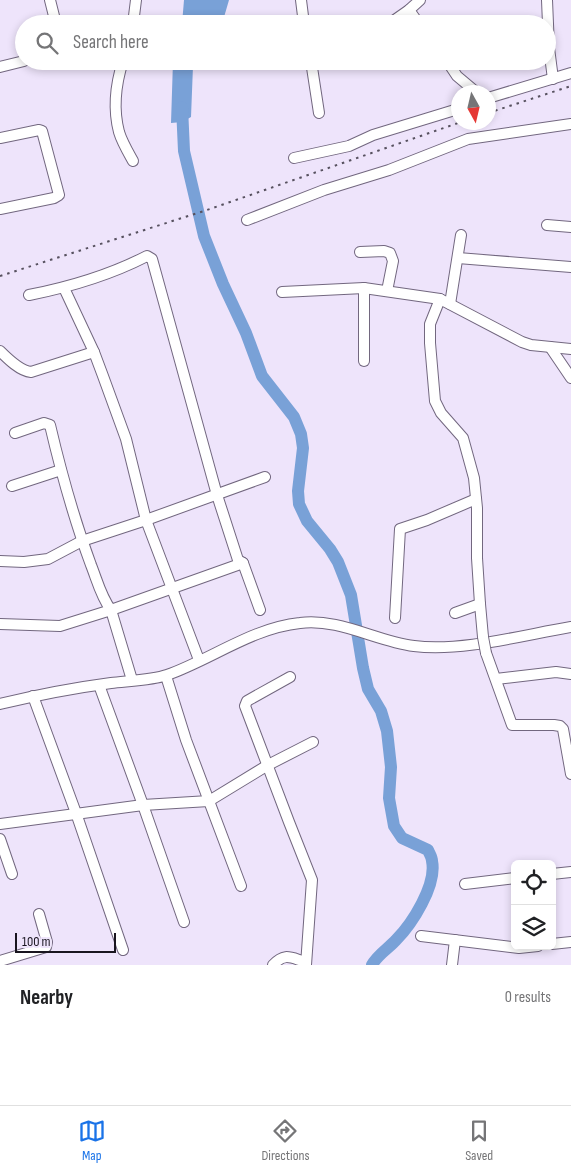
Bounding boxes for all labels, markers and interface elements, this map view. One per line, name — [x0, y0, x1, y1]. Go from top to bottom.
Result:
search box — [15, 15, 556, 70]
icon: search — [33, 29, 61, 57]
text: Search here — [73, 31, 149, 54]
north arrow — [451, 85, 496, 130]
map controls — [511, 860, 556, 950]
button: locate — [511, 860, 556, 905]
button: layers — [511, 905, 556, 950]
scale bar — [15, 930, 116, 953]
text: 100 m — [22, 933, 51, 950]
text: Nearby — [20, 985, 73, 1010]
text: 0 results — [505, 988, 551, 1007]
tab: Map — [78, 1117, 106, 1164]
tab: Directions — [261, 1117, 310, 1164]
tab: Saved — [465, 1117, 493, 1164]

